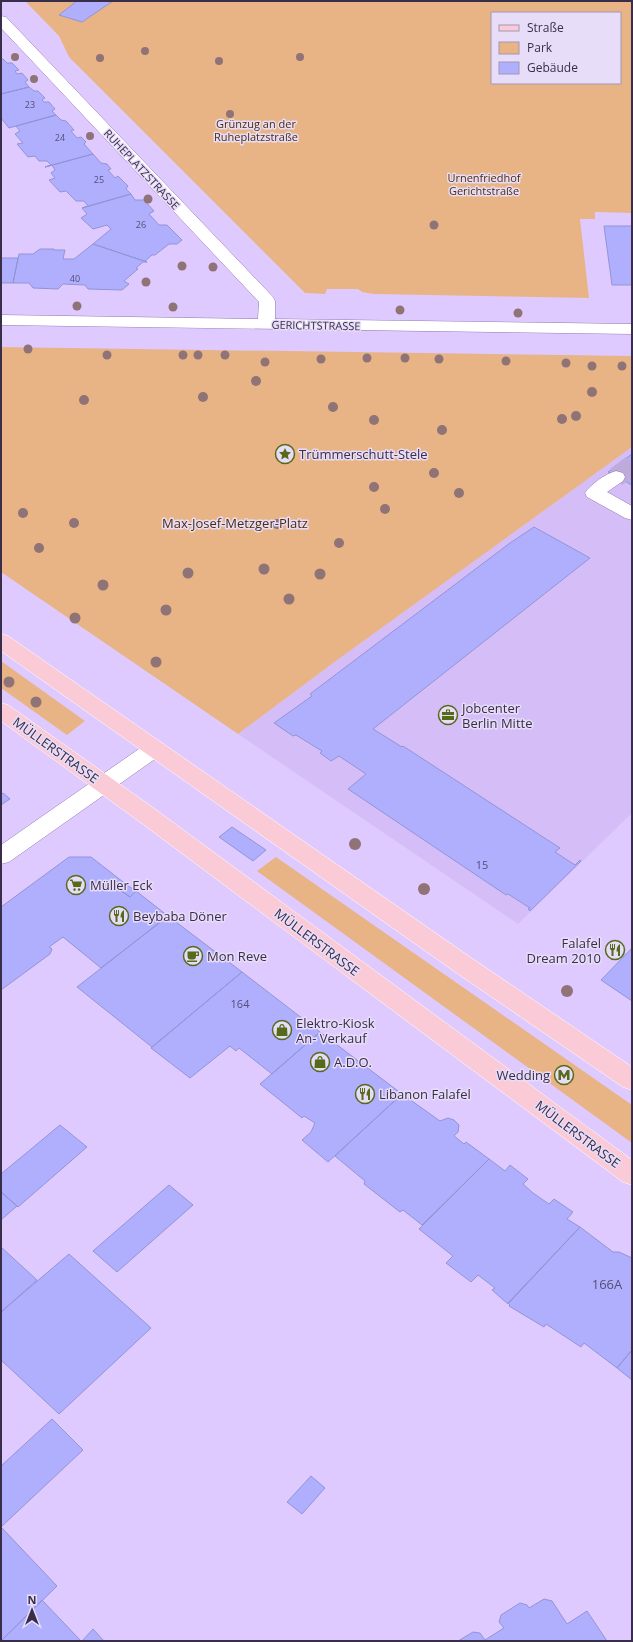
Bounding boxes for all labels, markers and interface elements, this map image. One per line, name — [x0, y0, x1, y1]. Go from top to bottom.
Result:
legend — [491, 12, 621, 84]
text: Straße — [527, 19, 564, 36]
text: Park — [527, 39, 553, 56]
text: Gebäude — [527, 59, 578, 76]
house number: 23 — [25, 98, 35, 111]
park label: Grünzug an der Ruheplatzstraße — [214, 116, 298, 144]
street label: RUHEPLATZSTRASSE — [101, 126, 183, 212]
house number: 24 — [55, 131, 65, 144]
park label: Urnenfriedhof Gerichtstraße — [447, 170, 522, 198]
house number: 25 — [94, 173, 104, 186]
house number: 26 — [136, 218, 146, 231]
house number: 40 — [70, 272, 80, 285]
street label: GERICHTSTRASSE — [271, 317, 361, 333]
place icon: Trümmerschutt-Stele — [274, 443, 296, 465]
place label: Trümmerschutt-Stele — [299, 445, 428, 463]
park label: Max-Josef-Metzger-Platz — [162, 514, 308, 532]
place label: Jobcenter Berlin Mitte — [460, 699, 532, 732]
office icon: Jobcenter Berlin Mitte — [437, 704, 459, 726]
street label: MÜLLERSTRASSE — [9, 713, 103, 787]
house number: 15 — [476, 857, 488, 872]
supermarket icon: Müller Eck — [65, 874, 87, 896]
place label: Müller Eck — [90, 876, 153, 894]
street label: MÜLLERSTRASSE — [271, 904, 363, 980]
restaurant icon: Beybaba Döner — [108, 905, 130, 927]
place label: Beybaba Döner — [133, 907, 227, 925]
place label: Falafel Dream 2010 — [527, 934, 601, 967]
restaurant icon: Falafel Dream 2010 — [604, 939, 626, 961]
cafe icon: Mon Reve — [182, 945, 204, 967]
place label: Mon Reve — [207, 947, 267, 965]
house number: 164 — [231, 996, 250, 1011]
place label: Elektro-Kiosk An- Verkauf — [296, 1014, 375, 1047]
shop icon: Elektro-Kiosk An- Verkauf — [271, 1019, 293, 1041]
shop icon: A.D.O. — [309, 1051, 331, 1073]
place label: A.D.O. — [334, 1053, 372, 1071]
metro station icon: Wedding — [553, 1064, 575, 1086]
place label: Wedding — [496, 1066, 550, 1084]
restaurant icon: Libanon Falafel — [354, 1083, 376, 1105]
place label: Libanon Falafel — [379, 1085, 471, 1103]
street label: MÜLLERSTRASSE — [532, 1096, 624, 1172]
house number: 166A — [592, 1275, 623, 1293]
north arrow — [12, 1590, 52, 1630]
text: N — [28, 1592, 36, 1607]

